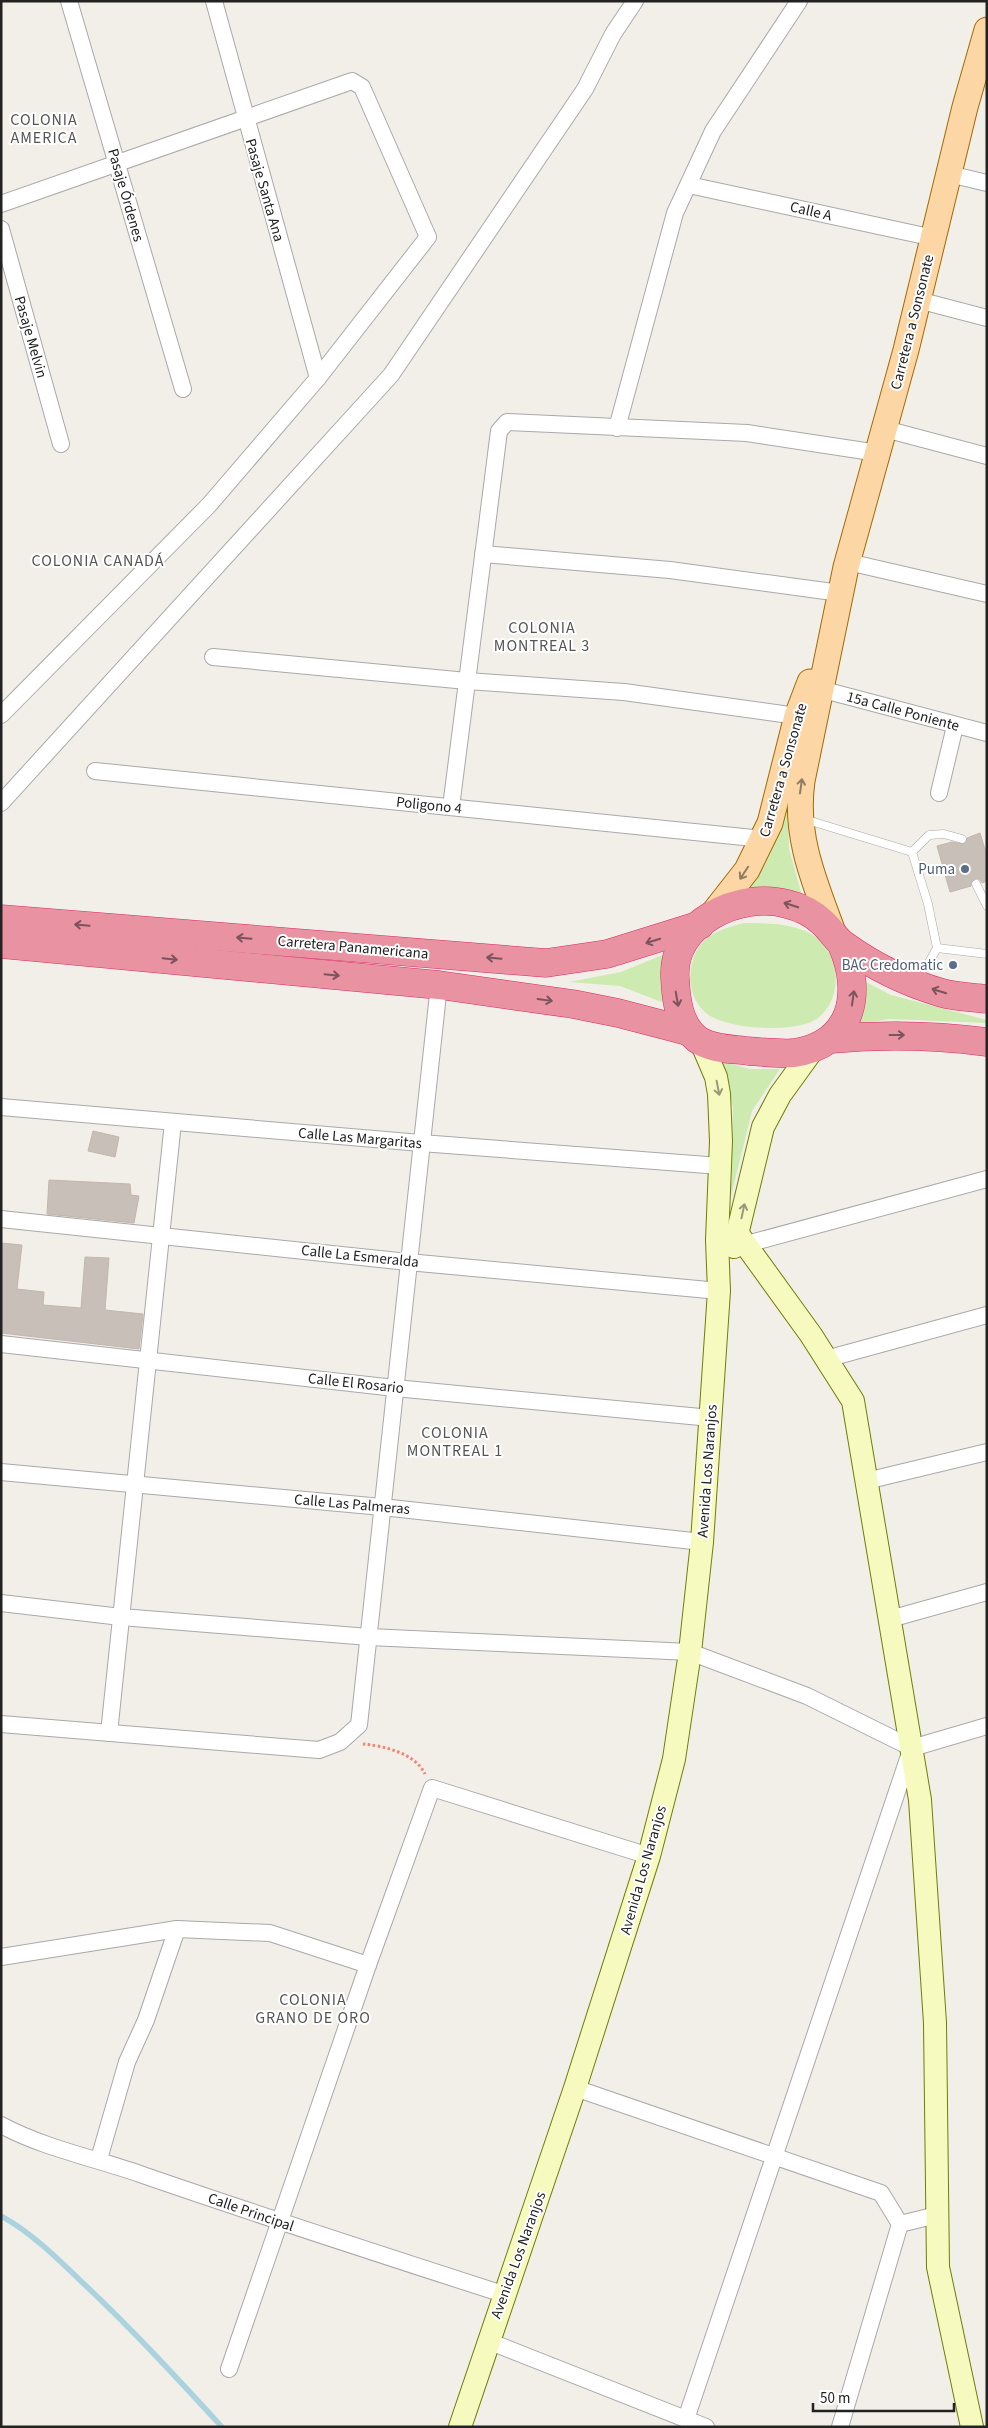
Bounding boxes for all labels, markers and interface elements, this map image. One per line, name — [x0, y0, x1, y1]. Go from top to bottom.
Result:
district label: COLONIA AMERICA — [10, 109, 78, 149]
street label: Pasaje Santa Ana — [240, 136, 289, 244]
street label: Pasaje Órdenes — [102, 146, 149, 244]
street label: Calle A — [788, 196, 835, 227]
street label: Carretera a Sonsonate — [886, 252, 939, 392]
street label: Pasaje Melvin — [9, 294, 52, 381]
district label: COLONIA CANADÁ — [32, 550, 164, 572]
district label: COLONIA MONTREAL 3 — [494, 617, 590, 657]
street label: 15a Calle Poniente — [844, 686, 962, 737]
street label: Carretera a Sonsonate — [754, 701, 813, 840]
one-way arrow — [796, 779, 806, 795]
street label: Poligono 4 — [395, 792, 463, 819]
place label: Puma — [918, 859, 955, 880]
marker: Puma — [959, 863, 971, 875]
one-way arrow — [739, 866, 749, 880]
one-way arrow — [783, 900, 799, 910]
one-way arrow — [75, 921, 91, 930]
street label: Carretera Panamericana — [277, 930, 429, 965]
one-way arrow — [237, 934, 253, 943]
one-way arrow — [646, 936, 662, 946]
one-way arrow — [486, 954, 502, 963]
one-way arrow — [161, 955, 177, 964]
place label: BAC Credomatic — [842, 955, 943, 976]
marker: BAC Credomatic — [947, 959, 959, 971]
one-way arrow — [323, 970, 339, 980]
one-way arrow — [931, 986, 947, 996]
one-way arrow — [848, 990, 858, 1006]
one-way arrow — [672, 991, 682, 1007]
one-way arrow — [537, 995, 553, 1005]
one-way arrow — [888, 1030, 905, 1040]
one-way arrow — [713, 1080, 723, 1096]
street label: Calle Las Margaritas — [297, 1123, 423, 1154]
one-way arrow — [739, 1203, 748, 1219]
street label: Calle La Esmeralda — [300, 1240, 420, 1273]
street label: Calle El Rosario — [307, 1368, 405, 1399]
street label: Avenida Los Naranjos — [692, 1404, 723, 1538]
district label: COLONIA MONTREAL 1 — [407, 1422, 503, 1462]
street label: Calle Las Palmeras — [293, 1489, 411, 1520]
street label: Avenida Los Naranjos — [615, 1803, 672, 1937]
district label: COLONIA GRANO DE ORO — [255, 1989, 371, 2029]
street label: Calle Principal — [205, 2188, 297, 2237]
street label: Avenida Los Naranjos — [486, 2189, 551, 2322]
scale bar — [813, 2380, 954, 2412]
text: 50 m — [820, 2388, 850, 2409]

